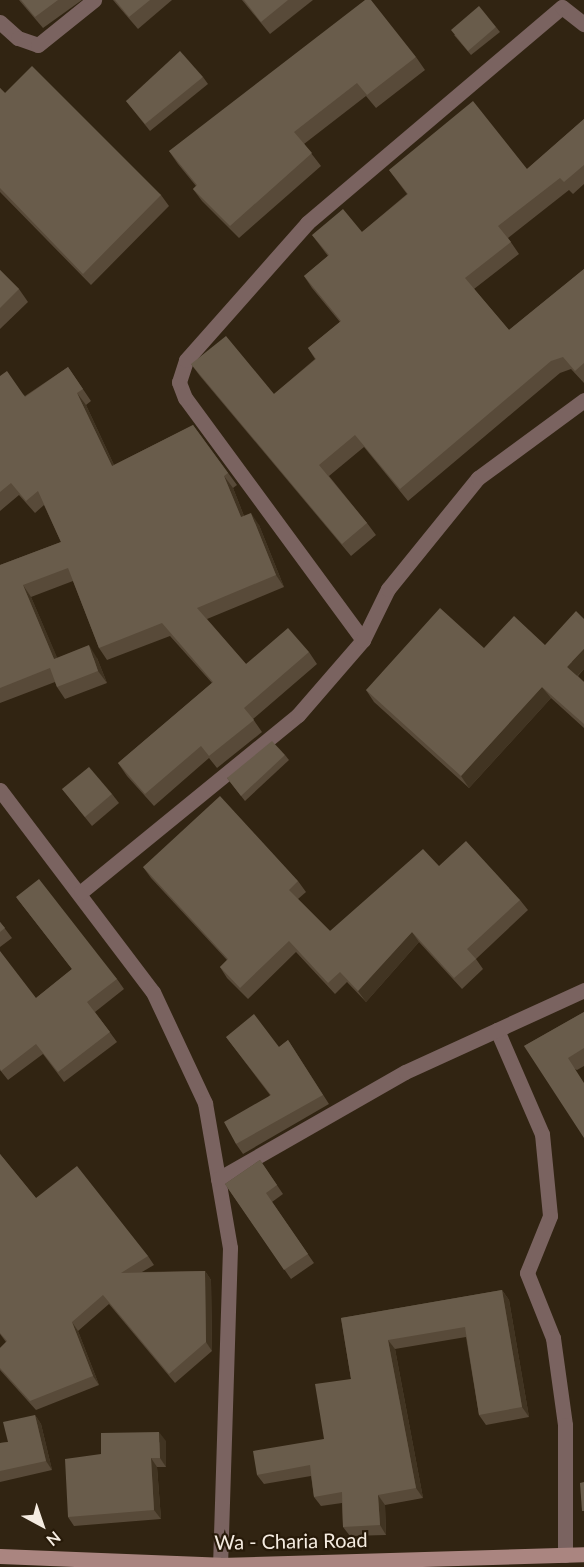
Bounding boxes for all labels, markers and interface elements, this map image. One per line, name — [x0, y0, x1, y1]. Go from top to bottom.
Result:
north arrow — [12, 1495, 72, 1555]
text: N — [43, 1528, 65, 1550]
street label: Wa - Charia Road — [214, 1528, 368, 1554]

